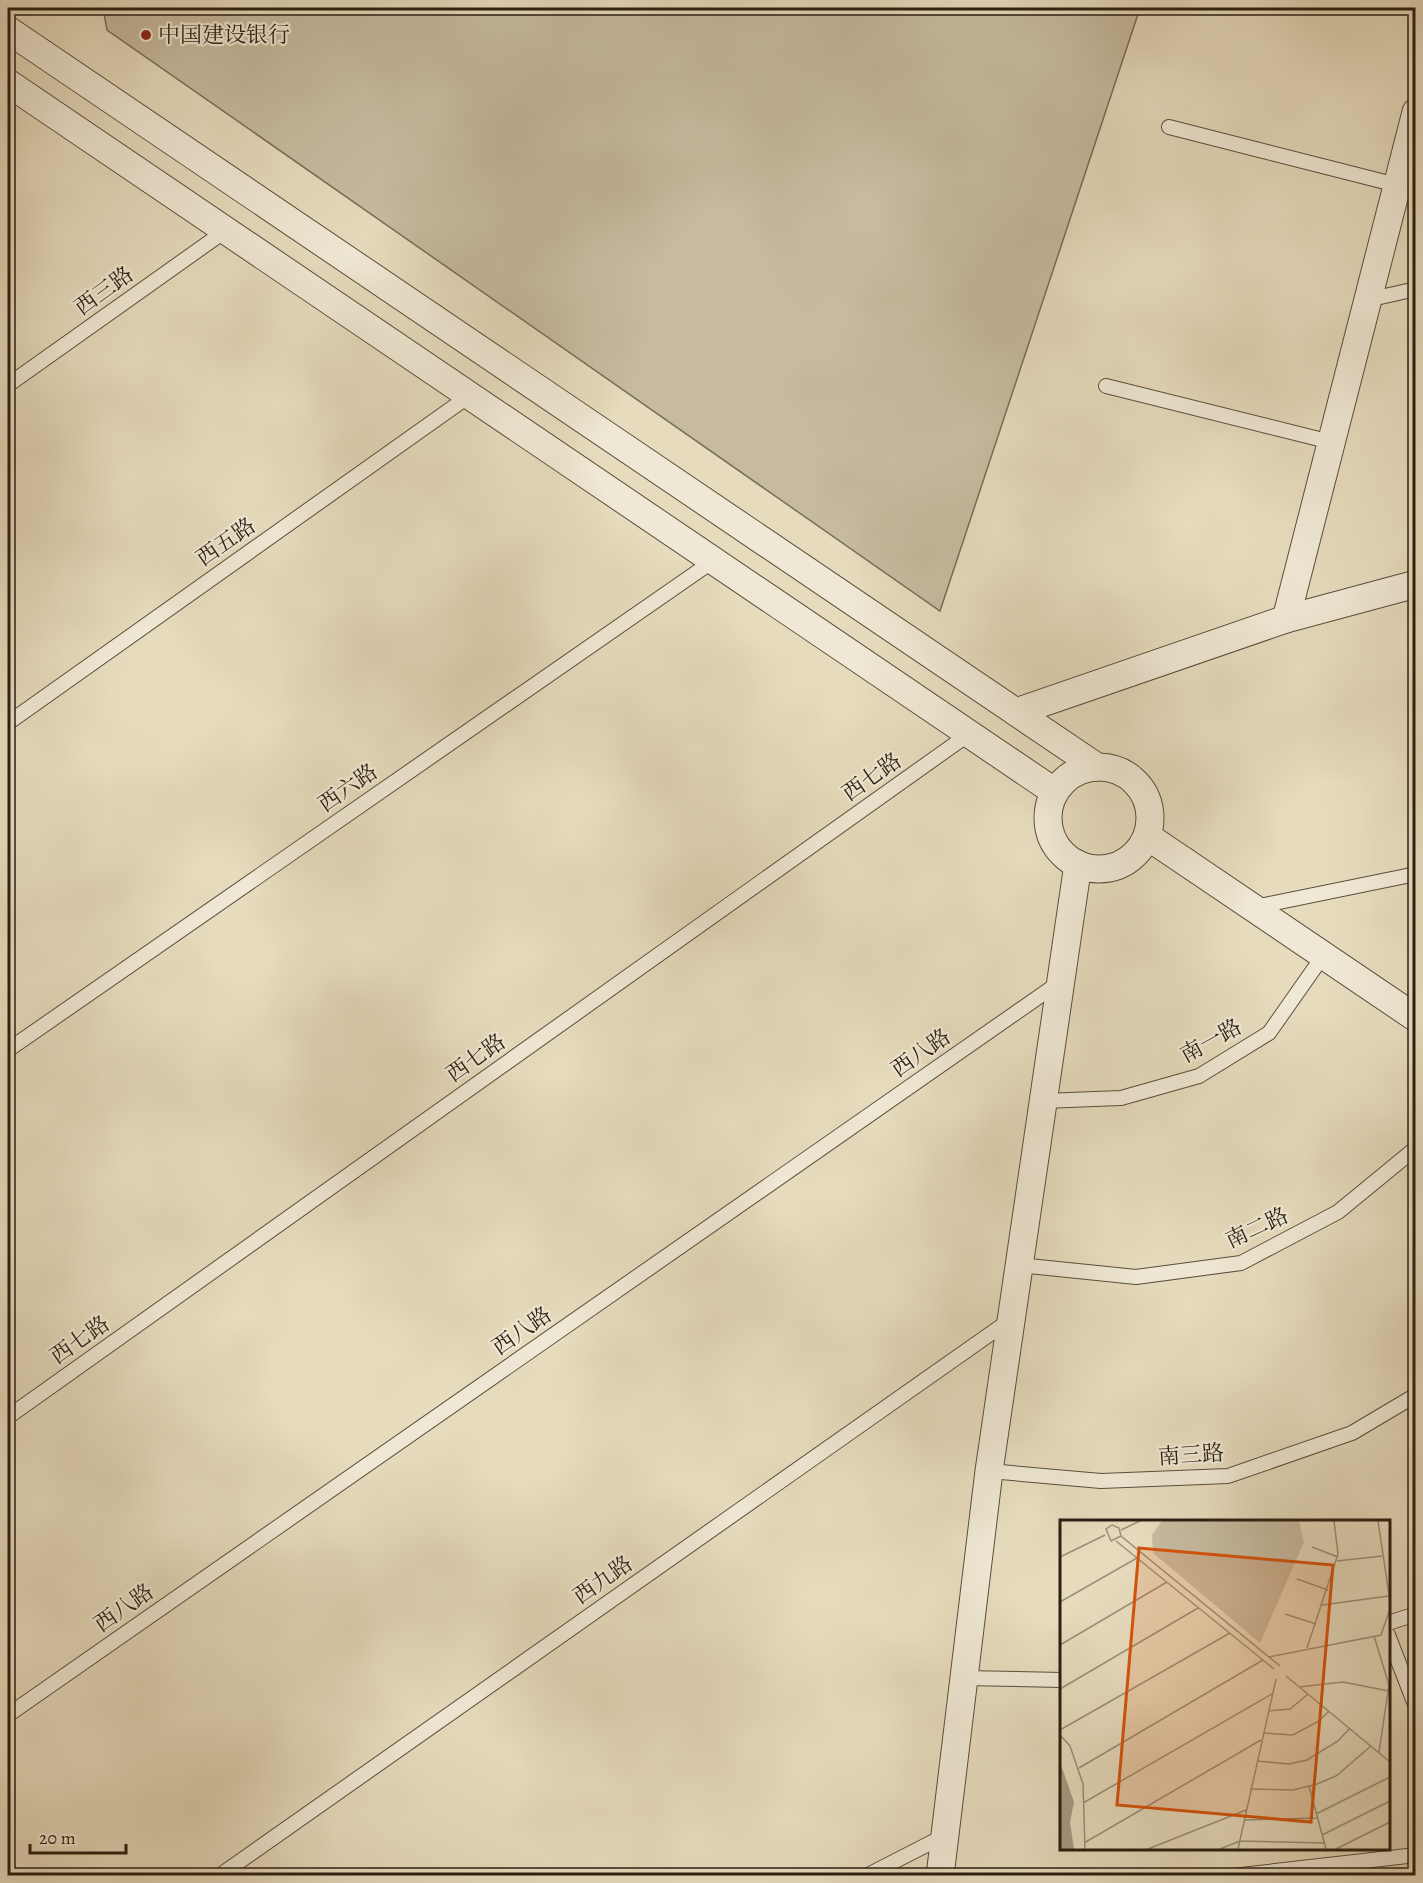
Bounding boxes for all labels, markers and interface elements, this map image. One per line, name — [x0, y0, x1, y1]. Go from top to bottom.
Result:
place label: 中国建设银行 — [158, 20, 290, 50]
marker: 中国建设银行 — [139, 28, 153, 42]
street label: 西三路 — [68, 259, 140, 323]
street label: 西五路 — [190, 511, 262, 573]
street label: 西七路 — [836, 746, 908, 808]
street label: 西六路 — [312, 757, 384, 819]
street label: 南一路 — [1175, 1012, 1247, 1070]
street label: 西八路 — [885, 1022, 957, 1084]
street label: 西七路 — [440, 1027, 512, 1089]
street label: 南二路 — [1221, 1200, 1293, 1256]
street label: 西八路 — [486, 1300, 558, 1362]
street label: 西七路 — [44, 1309, 116, 1371]
street label: 南三路 — [1157, 1438, 1225, 1472]
inset map — [1060, 1520, 1390, 1850]
street label: 西九路 — [567, 1549, 639, 1611]
street label: 西八路 — [88, 1577, 160, 1639]
scale bar — [30, 1817, 126, 1855]
text: 20 m — [39, 1826, 76, 1850]

